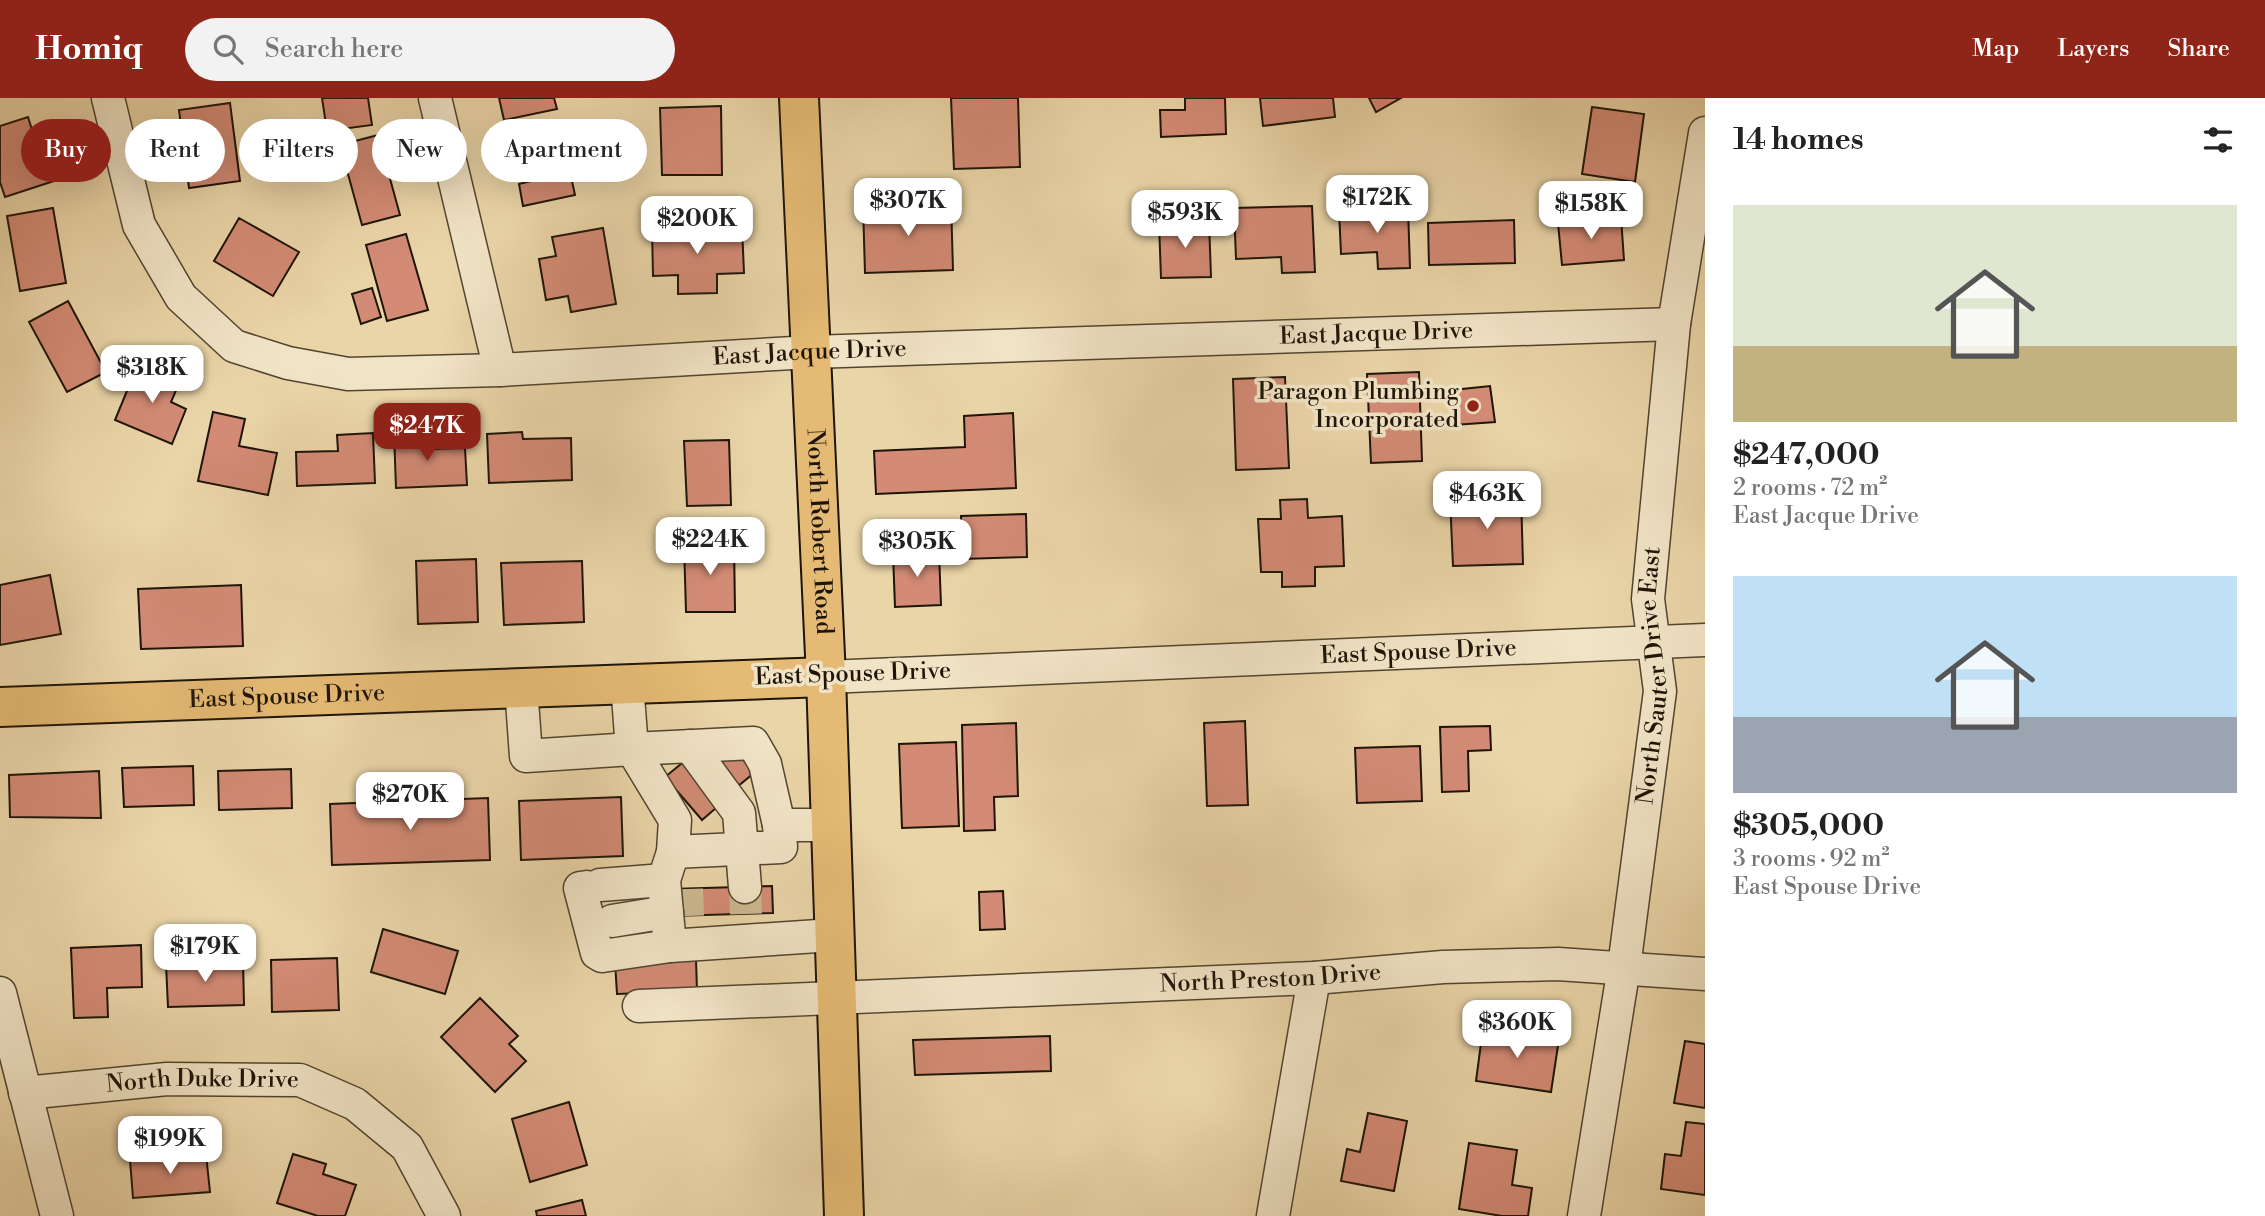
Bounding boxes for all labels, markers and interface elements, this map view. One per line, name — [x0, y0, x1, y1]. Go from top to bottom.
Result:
search box — [185, 18, 675, 81]
text: Homiq — [35, 29, 143, 70]
icon: search — [209, 30, 247, 68]
text: Search here — [265, 33, 403, 65]
text: Map — [1972, 34, 2019, 64]
text: Layers — [2057, 34, 2129, 64]
text: Share — [2167, 34, 2230, 64]
chip: Buy — [21, 119, 111, 182]
chip: Rent — [125, 119, 225, 182]
chip: Filters — [239, 119, 358, 182]
chip: New — [372, 119, 467, 182]
chip: Apartment — [481, 119, 647, 182]
text: 14 homes — [1733, 121, 1864, 159]
icon: filters — [2199, 121, 2237, 159]
pin: $172K — [1328, 176, 1426, 235]
pin: $307K — [859, 178, 957, 238]
pin: $158K — [1542, 181, 1640, 241]
text: $172K — [1342, 184, 1412, 212]
text: $307K — [870, 187, 946, 215]
pin: $593K — [1136, 190, 1234, 250]
text: $158K — [1555, 190, 1627, 218]
pin: $200K — [648, 197, 746, 256]
text: $593K — [1148, 199, 1222, 227]
text: $200K — [657, 205, 737, 233]
icon: home — [1922, 251, 2048, 377]
street label: East Jacque Drive — [1279, 316, 1474, 352]
street label: East Jacque Drive — [712, 334, 907, 373]
pin: $318K — [103, 345, 201, 405]
text: $318K — [117, 354, 187, 382]
place label: Paragon Plumbing Incorporated — [1258, 377, 1460, 435]
marker: Paragon Plumbing Incorporated — [1465, 398, 1481, 414]
pin: $247K — [378, 404, 476, 463]
text: $247K — [390, 412, 464, 440]
street label: North Robert Road — [799, 428, 839, 636]
text: $247,000 — [1733, 436, 1880, 474]
pin: $463K — [1438, 472, 1536, 531]
text: 2 rooms · 72 m² — [1733, 474, 1887, 502]
text: $463K — [1449, 480, 1525, 508]
text: East Jacque Drive — [1733, 502, 1919, 530]
pin: $224K — [661, 518, 759, 577]
pin: $305K — [868, 519, 966, 579]
text: $224K — [672, 526, 748, 554]
text: $305K — [878, 528, 956, 556]
street label: North Sauter Drive East — [1630, 545, 1675, 806]
icon: home — [1922, 622, 2048, 748]
street label: East Spouse Drive — [1320, 633, 1517, 671]
street label: East Spouse Drive — [754, 656, 952, 692]
street label: East Spouse Drive — [188, 678, 386, 715]
pin: $270K — [361, 772, 459, 832]
text: $270K — [372, 781, 448, 809]
text: $305,000 — [1733, 807, 1884, 845]
text: 3 rooms · 92 m² — [1733, 845, 1889, 873]
text: East Spouse Drive — [1733, 873, 1921, 901]
pin: $179K — [156, 924, 254, 984]
text: $179K — [170, 933, 240, 961]
street label: North Preston Drive — [1159, 957, 1382, 999]
pin: $360K — [1468, 1000, 1566, 1060]
text: $360K — [1478, 1009, 1556, 1037]
street label: North Duke Drive — [105, 1064, 299, 1100]
pin: $199K — [121, 1116, 219, 1176]
text: $199K — [134, 1125, 206, 1153]

